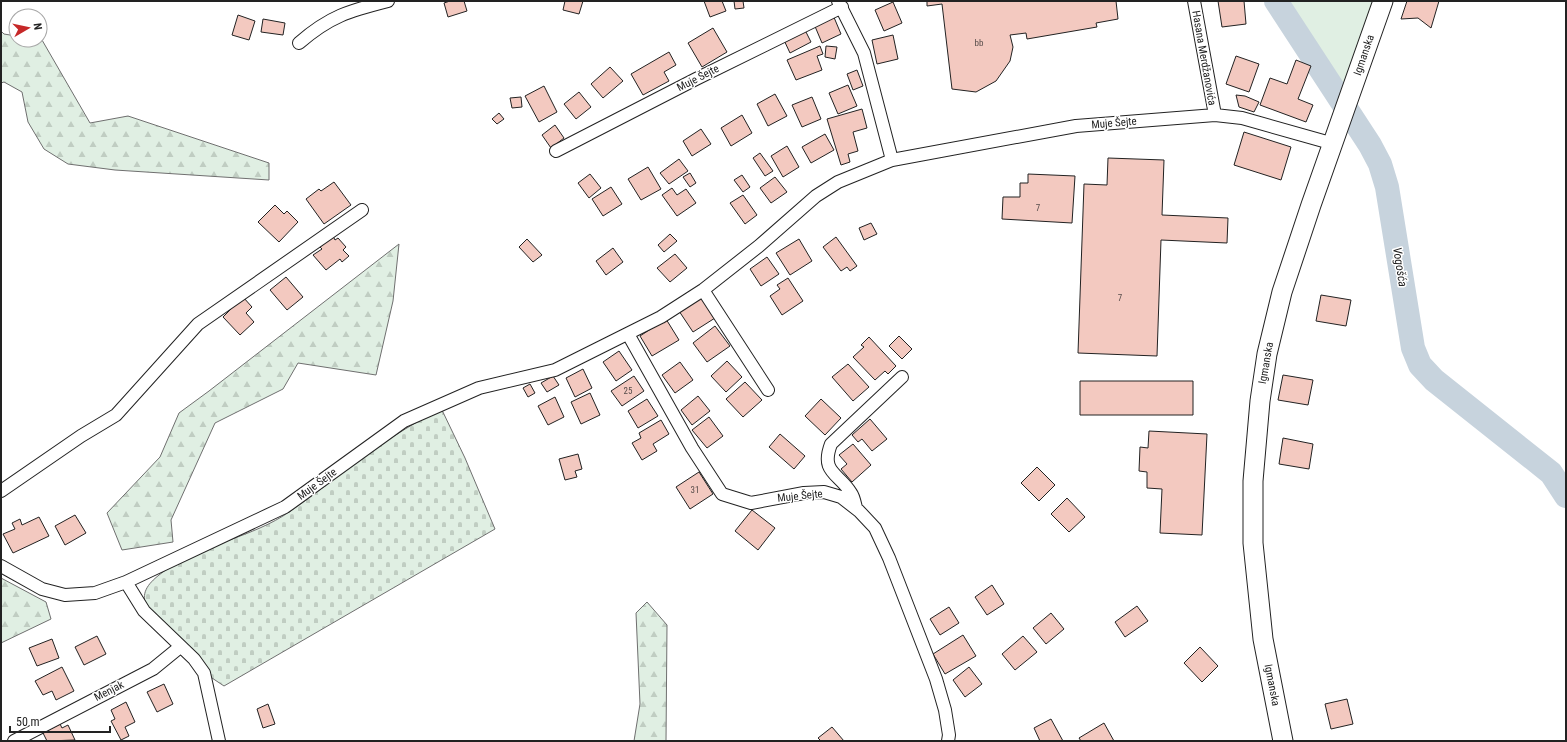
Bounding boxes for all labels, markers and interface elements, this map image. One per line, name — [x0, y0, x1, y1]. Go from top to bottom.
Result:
north arrow — [8, 8, 48, 48]
street label: Hasana Merdžanovića — [1189, 10, 1219, 106]
text: N — [30, 22, 44, 31]
street label: Igmanska — [1351, 33, 1377, 77]
house number: bb — [975, 38, 984, 48]
street label: Muje Šejte — [675, 62, 721, 94]
street label: Muje Šejte — [1091, 115, 1137, 131]
house number: 7 — [1036, 203, 1041, 213]
water label: Vogošća — [1390, 246, 1410, 288]
house number: 7 — [1118, 293, 1123, 303]
street label: Igmanska — [1256, 341, 1276, 385]
house number: 25 — [624, 386, 633, 396]
street label: Muje Šejte — [295, 465, 339, 503]
house number: 31 — [691, 485, 699, 495]
street label: Muje Šejte — [777, 487, 823, 505]
street label: Igmanska — [1262, 663, 1282, 707]
street label: Menjak — [92, 678, 126, 704]
scale bar — [10, 708, 110, 734]
text: 50 m — [16, 715, 40, 729]

